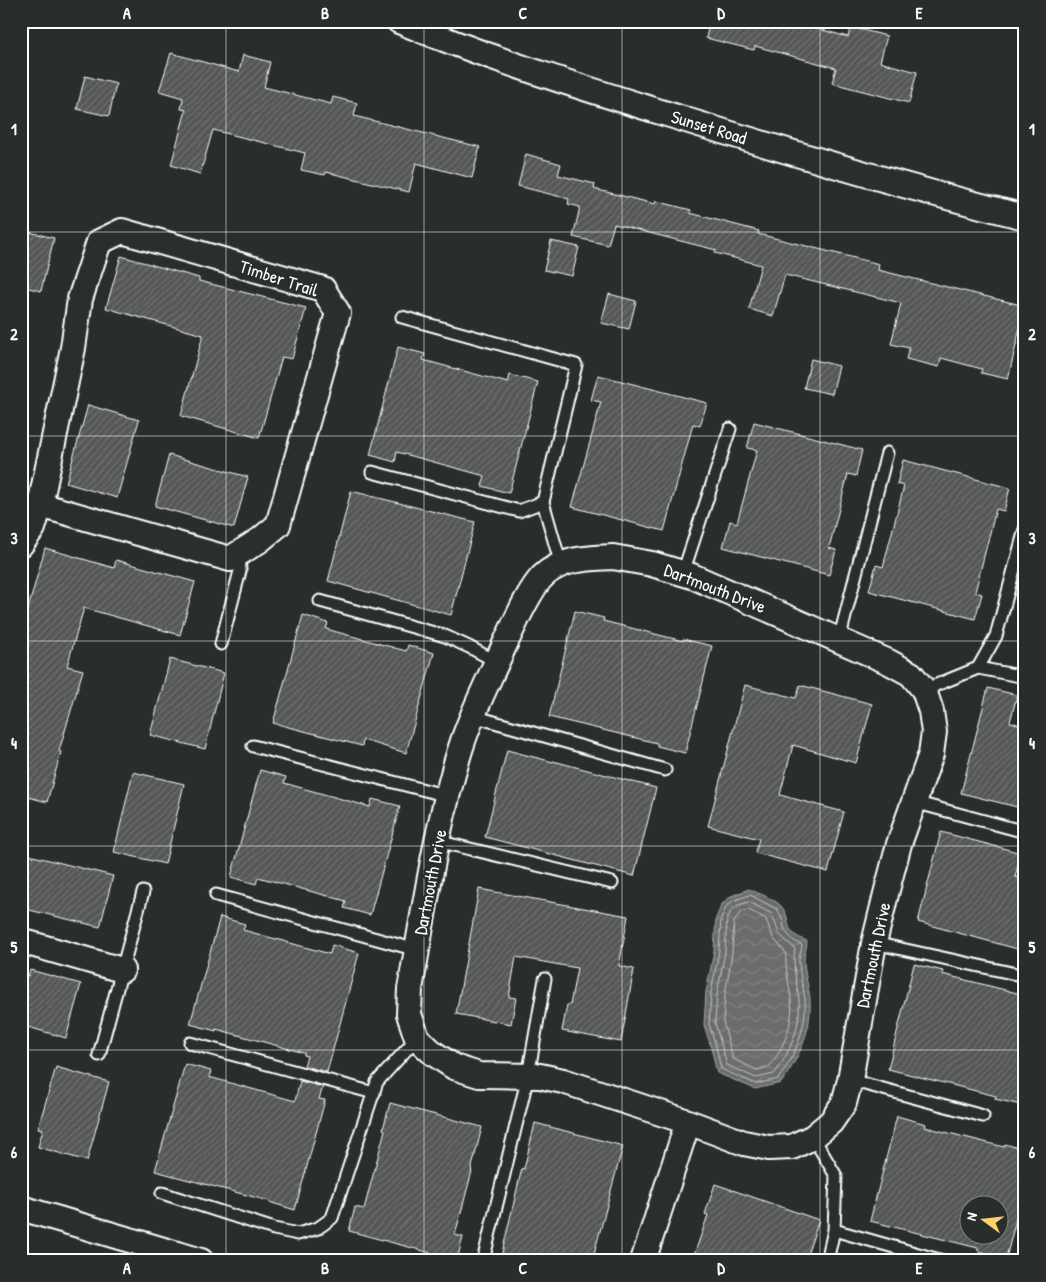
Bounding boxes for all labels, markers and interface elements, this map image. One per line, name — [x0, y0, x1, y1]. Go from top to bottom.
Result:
text: A — [123, 2, 131, 24]
text: B — [321, 2, 329, 24]
text: C — [519, 2, 528, 24]
text: D — [717, 2, 725, 24]
text: E — [915, 2, 923, 24]
street label: Sunset Road — [668, 104, 750, 150]
text: 1 — [11, 118, 17, 140]
text: 1 — [1029, 118, 1035, 140]
street label: Timber Trail — [236, 254, 322, 303]
text: 2 — [10, 323, 18, 345]
text: 2 — [1028, 323, 1036, 345]
text: 3 — [10, 527, 18, 549]
text: 3 — [1028, 527, 1036, 549]
street label: Dartmouth Drive — [660, 557, 770, 619]
text: 4 — [11, 732, 17, 754]
text: 4 — [1029, 732, 1035, 754]
street label: Dartmouth Drive — [408, 827, 452, 937]
street label: Dartmouth Drive — [850, 900, 896, 1010]
text: 5 — [11, 936, 18, 958]
text: 5 — [1029, 936, 1036, 958]
text: 6 — [11, 1141, 18, 1163]
text: 6 — [1029, 1141, 1036, 1163]
north arrow — [958, 1194, 1008, 1244]
text: N — [961, 1210, 981, 1223]
text: A — [123, 1257, 131, 1279]
text: B — [321, 1257, 329, 1279]
text: C — [519, 1257, 528, 1279]
text: D — [717, 1257, 725, 1279]
text: E — [915, 1257, 923, 1279]

